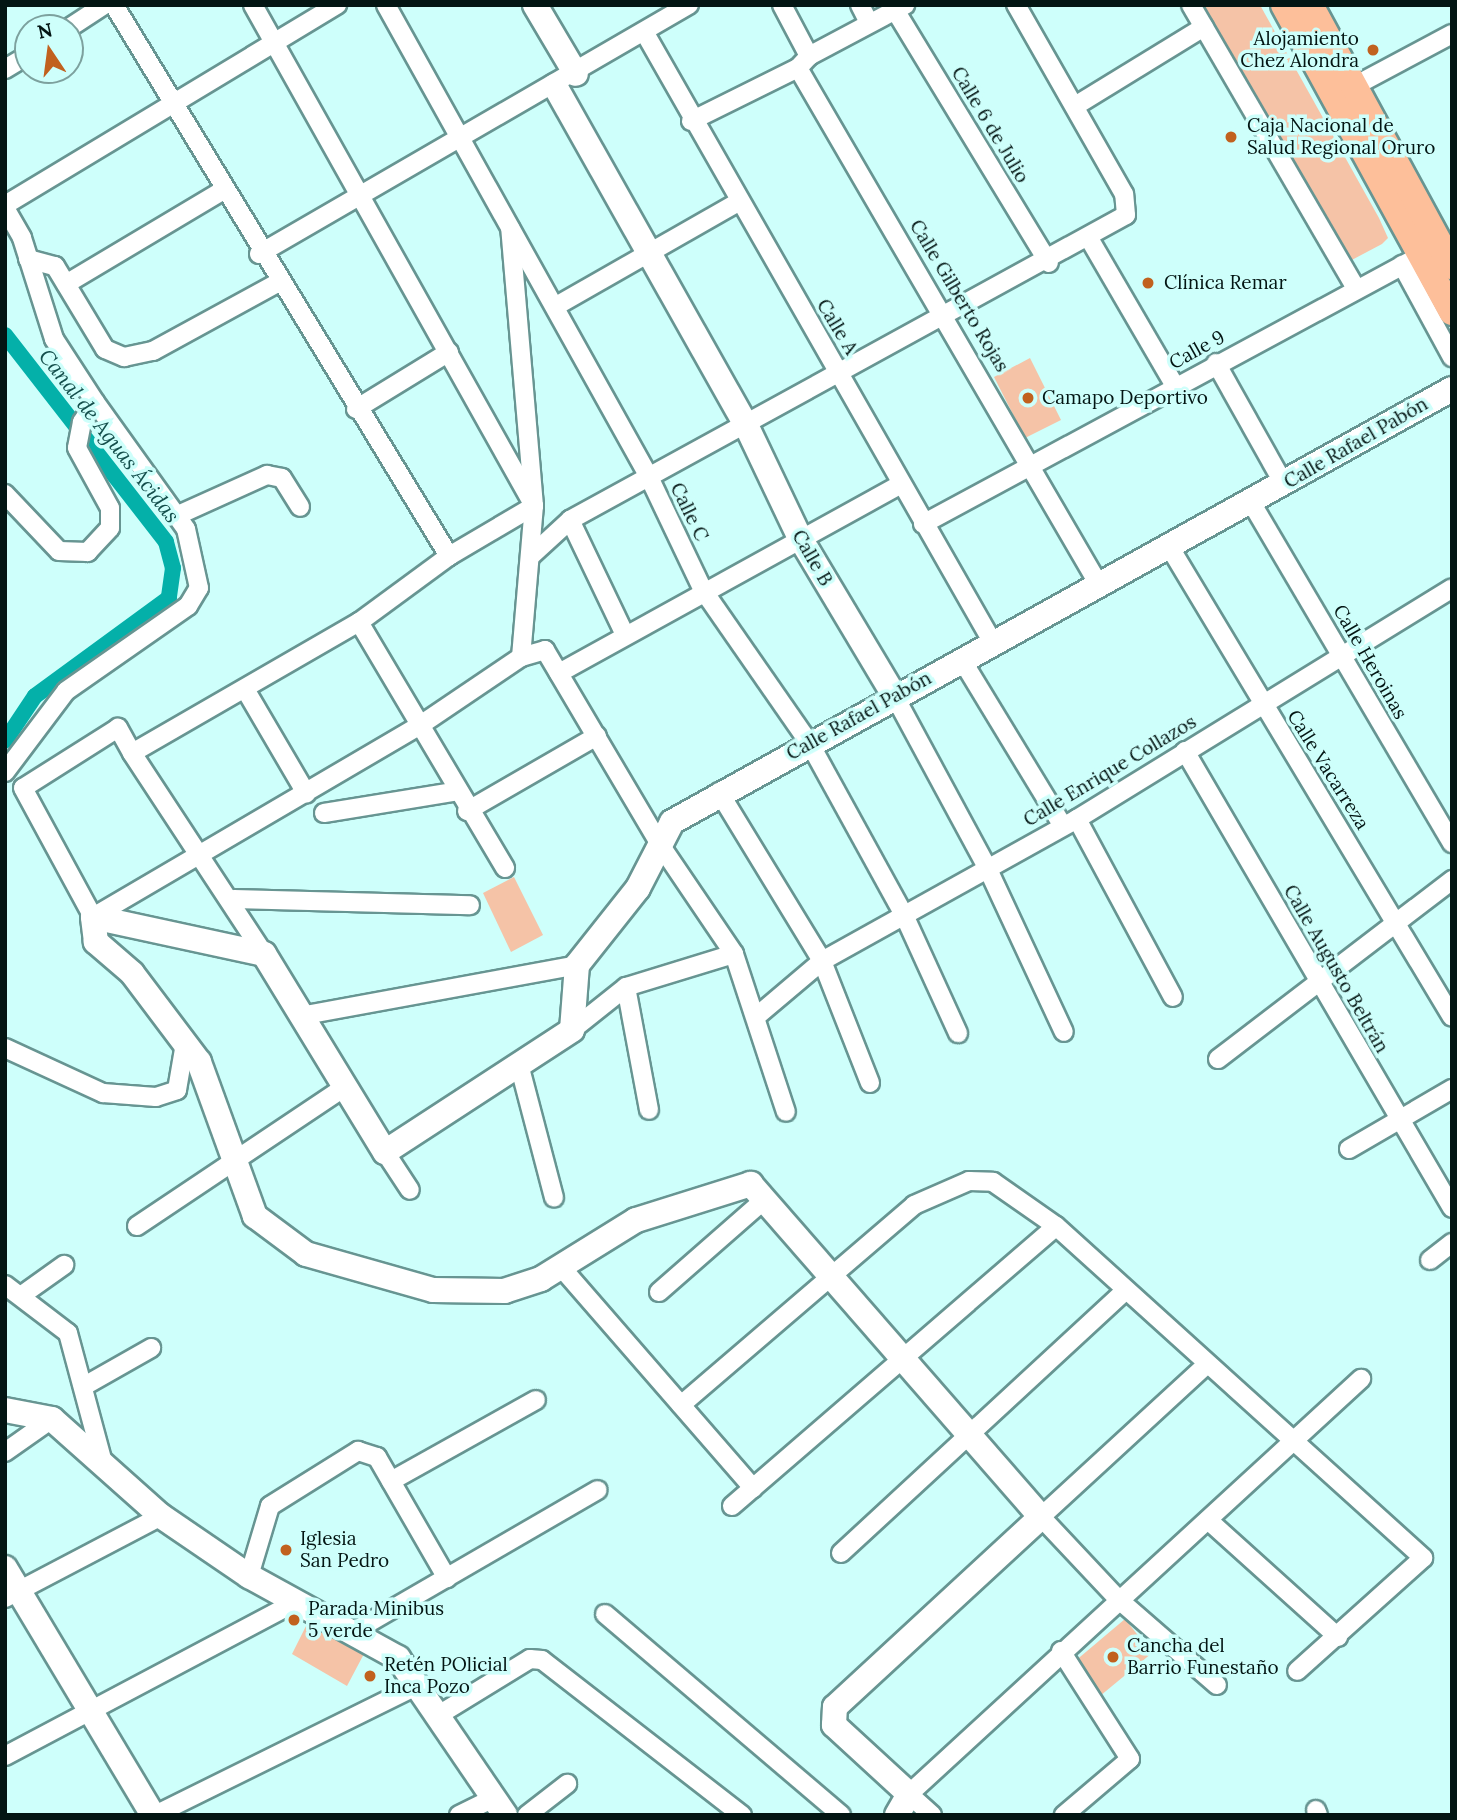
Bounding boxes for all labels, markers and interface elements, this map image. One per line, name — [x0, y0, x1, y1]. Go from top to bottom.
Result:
north arrow — [14, 14, 84, 84]
text: N — [35, 17, 55, 44]
place label: Alojamiento Chez Alondra — [1240, 28, 1359, 72]
marker: Alojamiento Chez Alondra — [1365, 42, 1381, 58]
street label: Calle 6 de Julio — [946, 63, 1034, 187]
place label: Caja Nacional de Salud Regional Oruro — [1247, 115, 1435, 159]
marker: Caja Nacional de Salud Regional Oruro — [1221, 127, 1241, 147]
street label: Calle Gilberto Rojas — [905, 216, 1013, 376]
place label: Clínica Remar — [1164, 272, 1287, 294]
marker: Clínica Remar — [1138, 273, 1158, 293]
street label: Calle A — [812, 295, 862, 359]
street label: Calle 9 — [1165, 326, 1229, 374]
water label: Canal de Aguas Ácidas — [33, 344, 185, 528]
place label: Camapo Deportivo — [1042, 387, 1208, 409]
marker: Camapo Deportivo — [1020, 390, 1036, 406]
street label: Calle Rafael Pabón — [1280, 393, 1432, 493]
street label: Calle C — [665, 479, 713, 545]
street label: Calle B — [787, 526, 837, 590]
street label: Calle Heroinas — [1328, 601, 1412, 723]
street label: Calle Rafael Pabón — [783, 667, 935, 765]
street label: Calle Vacarreza — [1282, 706, 1374, 834]
street label: Calle Enrique Collazos — [1020, 710, 1200, 832]
street label: Calle Augusto Beltrán — [1279, 881, 1393, 1057]
place label: Iglesia San Pedro — [300, 1528, 389, 1572]
marker: Iglesia San Pedro — [278, 1542, 294, 1558]
place label: Parada Minibus 5 verde — [308, 1598, 444, 1642]
marker: Parada Minibus 5 verde — [286, 1612, 302, 1628]
place label: Cancha del Barrio Funestaño — [1127, 1635, 1279, 1679]
marker: Cancha del Barrio Funestaño — [1105, 1649, 1121, 1665]
place label: Retén POlicial Inca Pozo — [384, 1654, 508, 1698]
marker: Retén POlicial Inca Pozo — [362, 1668, 378, 1684]

